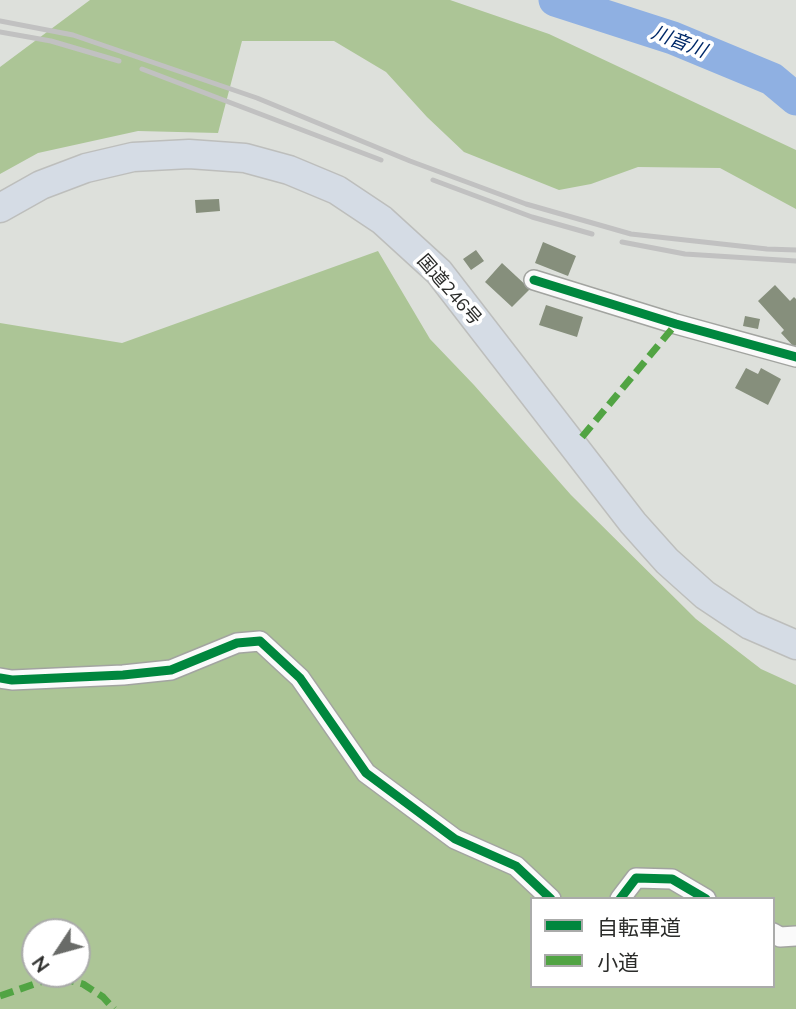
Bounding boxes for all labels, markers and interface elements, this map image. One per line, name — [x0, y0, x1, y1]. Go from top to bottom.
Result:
water label: 川音川 — [648, 21, 710, 63]
street label: 国道246号 — [413, 250, 485, 330]
legend — [530, 897, 775, 988]
text: 自転車道 — [597, 914, 681, 940]
north arrow — [21, 918, 91, 988]
text: 小道 — [597, 949, 639, 975]
text: N — [27, 951, 55, 977]

